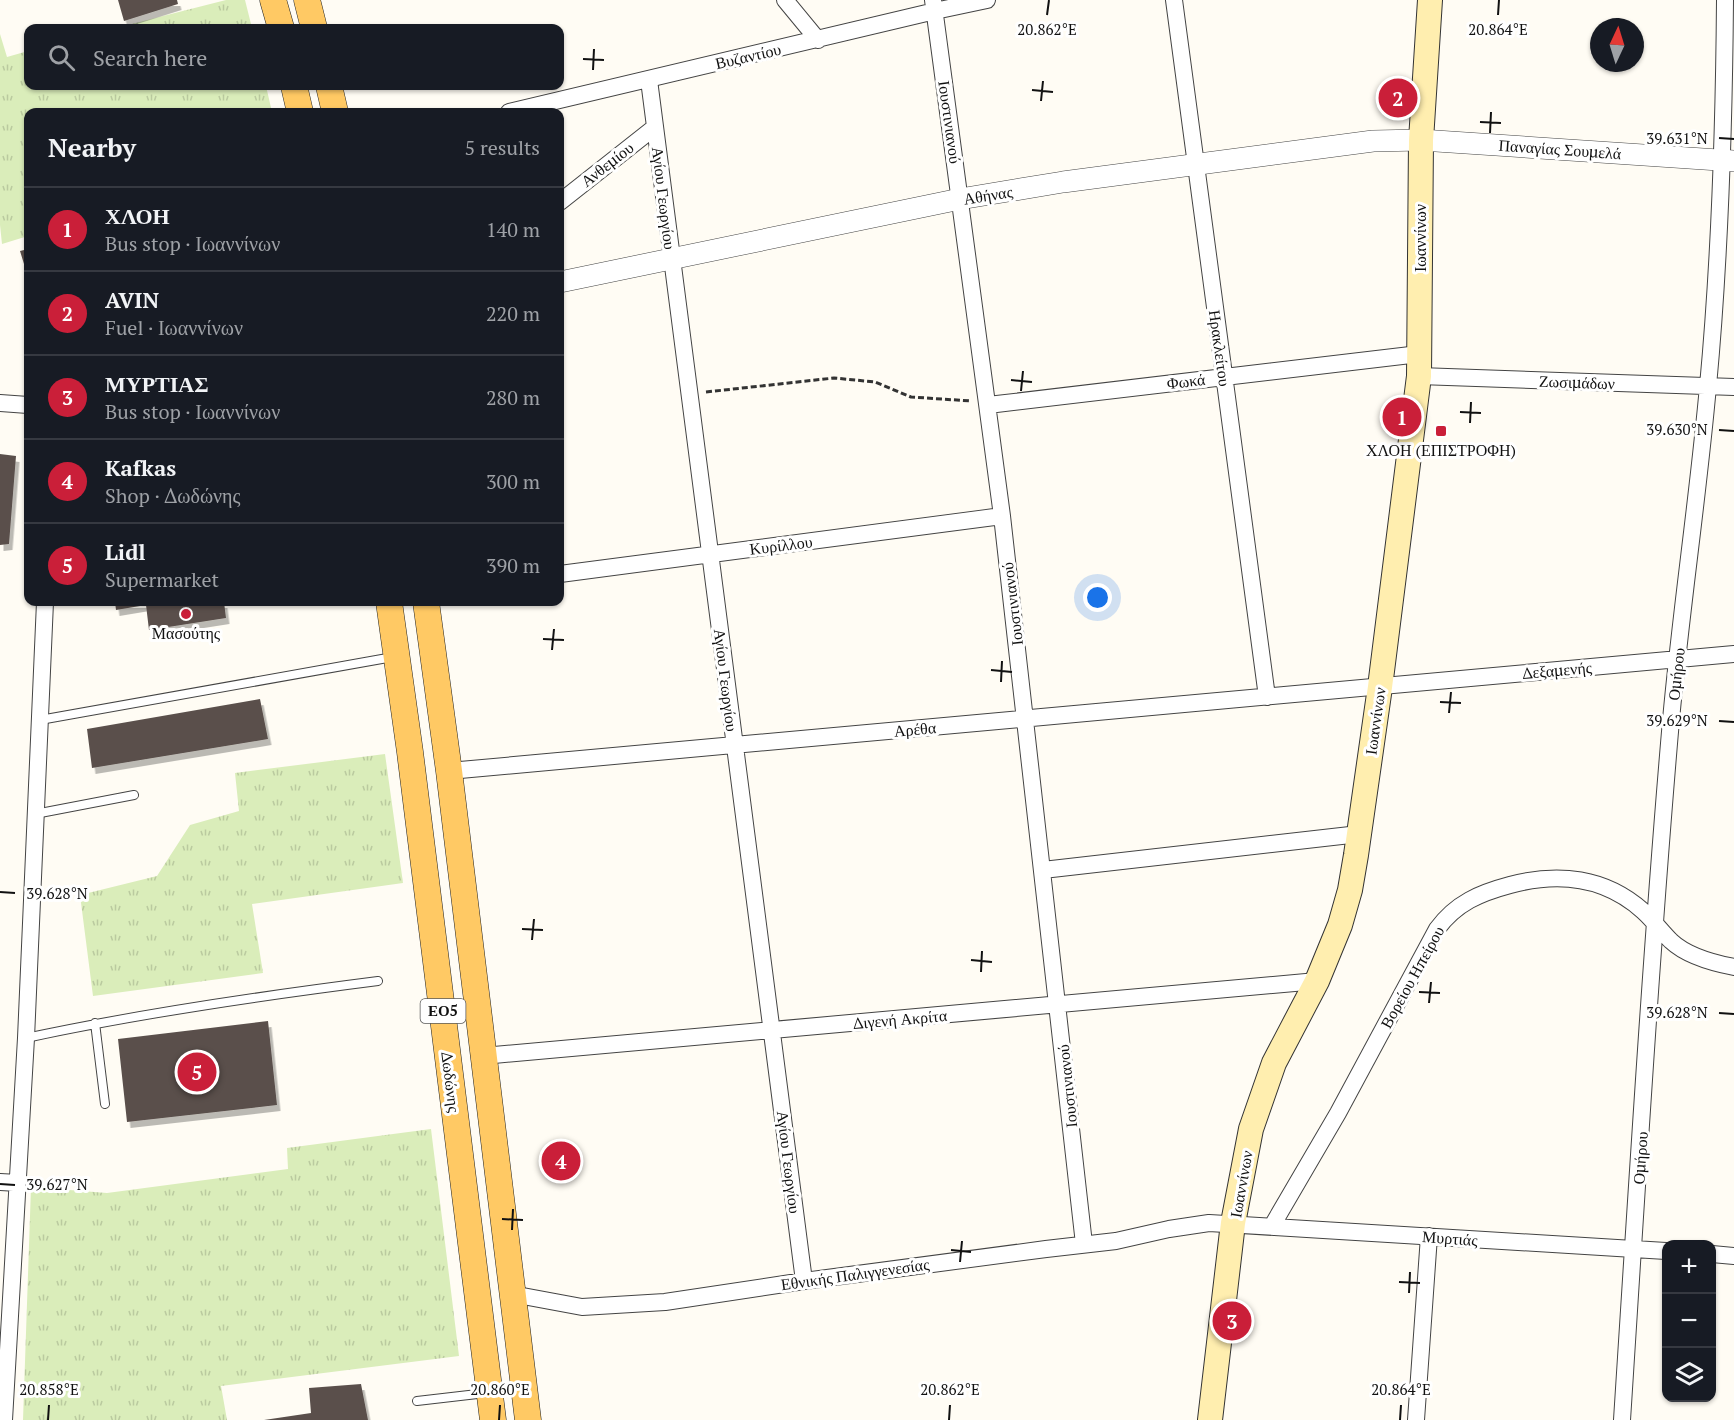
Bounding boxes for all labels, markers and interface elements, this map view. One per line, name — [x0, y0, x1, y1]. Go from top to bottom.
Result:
north arrow — [1590, 18, 1644, 72]
text: 20.862°E — [1017, 19, 1077, 39]
text: 20.864°E — [1468, 19, 1528, 39]
search box — [24, 24, 564, 90]
street label: Βυζαντίου — [713, 38, 783, 74]
icon: search — [45, 41, 78, 74]
text: Search here — [93, 43, 207, 72]
pin: 2 — [1378, 76, 1418, 120]
street label: Ιουστινιανού — [933, 79, 967, 165]
text: 39.631°N — [1646, 128, 1708, 148]
text: Nearby — [48, 130, 136, 164]
text: 5 results — [465, 134, 540, 161]
street label: Παναγίας Σουμελά — [1498, 134, 1623, 164]
street label: Ανθεμίου — [576, 136, 638, 192]
street label: Αγίου Γεωργίου — [647, 145, 681, 251]
street label: Αθήνας — [962, 180, 1015, 210]
text: ΧΛΟΗ — [105, 201, 170, 230]
street label: Ιωαννίνων — [1409, 204, 1431, 272]
text: 1 — [62, 216, 73, 243]
text: 140 m — [486, 216, 540, 243]
text: Bus stop · Ιωαννίνων — [105, 230, 280, 257]
text: AVIN — [105, 285, 159, 314]
text: 2 — [62, 300, 73, 327]
text: 220 m — [486, 300, 540, 327]
street label: Ηρακλείτου — [1204, 308, 1236, 388]
text: Fuel · Ιωαννίνων — [105, 314, 243, 341]
street label: Φωκά — [1166, 368, 1207, 394]
text: ΜΥΡΤΙΑΣ — [105, 369, 209, 398]
street label: Ζωσιμάδων — [1539, 370, 1615, 394]
text: 3 — [62, 384, 73, 411]
text: 280 m — [486, 384, 540, 411]
pin: 1 — [1382, 394, 1422, 440]
text: Bus stop · Ιωαννίνων — [105, 398, 280, 425]
text: 39.630°N — [1646, 419, 1708, 439]
marker: ΧΛΟΗ (ΕΠΙΣΤΡΟΦΗ) — [1434, 424, 1448, 438]
place label: ΧΛΟΗ (ΕΠΙΣΤΡΟΦΗ) — [1366, 439, 1516, 461]
text: Kafkas — [105, 453, 176, 482]
text: 4 — [62, 468, 73, 495]
text: 300 m — [486, 468, 540, 495]
text: Shop · Δωδώνης — [105, 482, 241, 509]
street label: Κυρίλλου — [748, 530, 814, 560]
text: Lidl — [105, 537, 146, 566]
text: 5 — [62, 552, 73, 579]
text: 390 m — [486, 552, 540, 579]
street label: Ιουστινιανού — [996, 561, 1028, 647]
text: Supermarket — [105, 566, 219, 593]
your location — [1083, 583, 1112, 612]
marker: Μασούτης — [179, 607, 193, 621]
place label: Μασούτης — [152, 622, 221, 644]
street label: Αγίου Γεωργίου — [709, 627, 743, 733]
street label: Ομήρου — [1662, 646, 1690, 702]
street label: Δεξαμενής — [1521, 656, 1593, 684]
street label: Ιωαννίνων — [1359, 686, 1391, 756]
text: 39.629°N — [1646, 710, 1708, 730]
street label: Αρέθα — [893, 716, 938, 742]
text: 39.628°N — [26, 883, 88, 903]
street label: Βορείου Ηπείρου — [1375, 922, 1449, 1032]
road number: ΕΟ5 — [420, 999, 466, 1023]
text: 39.628°N — [1646, 1002, 1708, 1022]
street label: Διγενή Ακρίτα — [852, 1004, 949, 1034]
street label: Ιουστινιανού — [1052, 1043, 1082, 1129]
pin: 5 — [178, 1050, 216, 1094]
street label: Δωδώνης — [436, 1050, 466, 1114]
street label: Αγίου Γεωργίου — [772, 1109, 806, 1215]
street label: Ομήρου — [1627, 1131, 1653, 1185]
pin: 4 — [542, 1138, 580, 1184]
street label: Ιωαννίνων — [1224, 1149, 1258, 1219]
text: 39.627°N — [26, 1174, 88, 1194]
street label: Μυρτιάς — [1422, 1225, 1479, 1251]
map controls — [1662, 1240, 1716, 1402]
button: + — [1662, 1240, 1716, 1294]
street label: Εθνικής Παλιγγενεσίας — [779, 1253, 931, 1295]
button: − — [1662, 1294, 1716, 1348]
pin: 3 — [1212, 1298, 1252, 1344]
button: layers — [1662, 1348, 1716, 1402]
text: 20.858°E — [19, 1379, 79, 1399]
text: 20.860°E — [470, 1379, 530, 1399]
text: 20.862°E — [920, 1379, 980, 1399]
text: 20.864°E — [1371, 1379, 1431, 1399]

